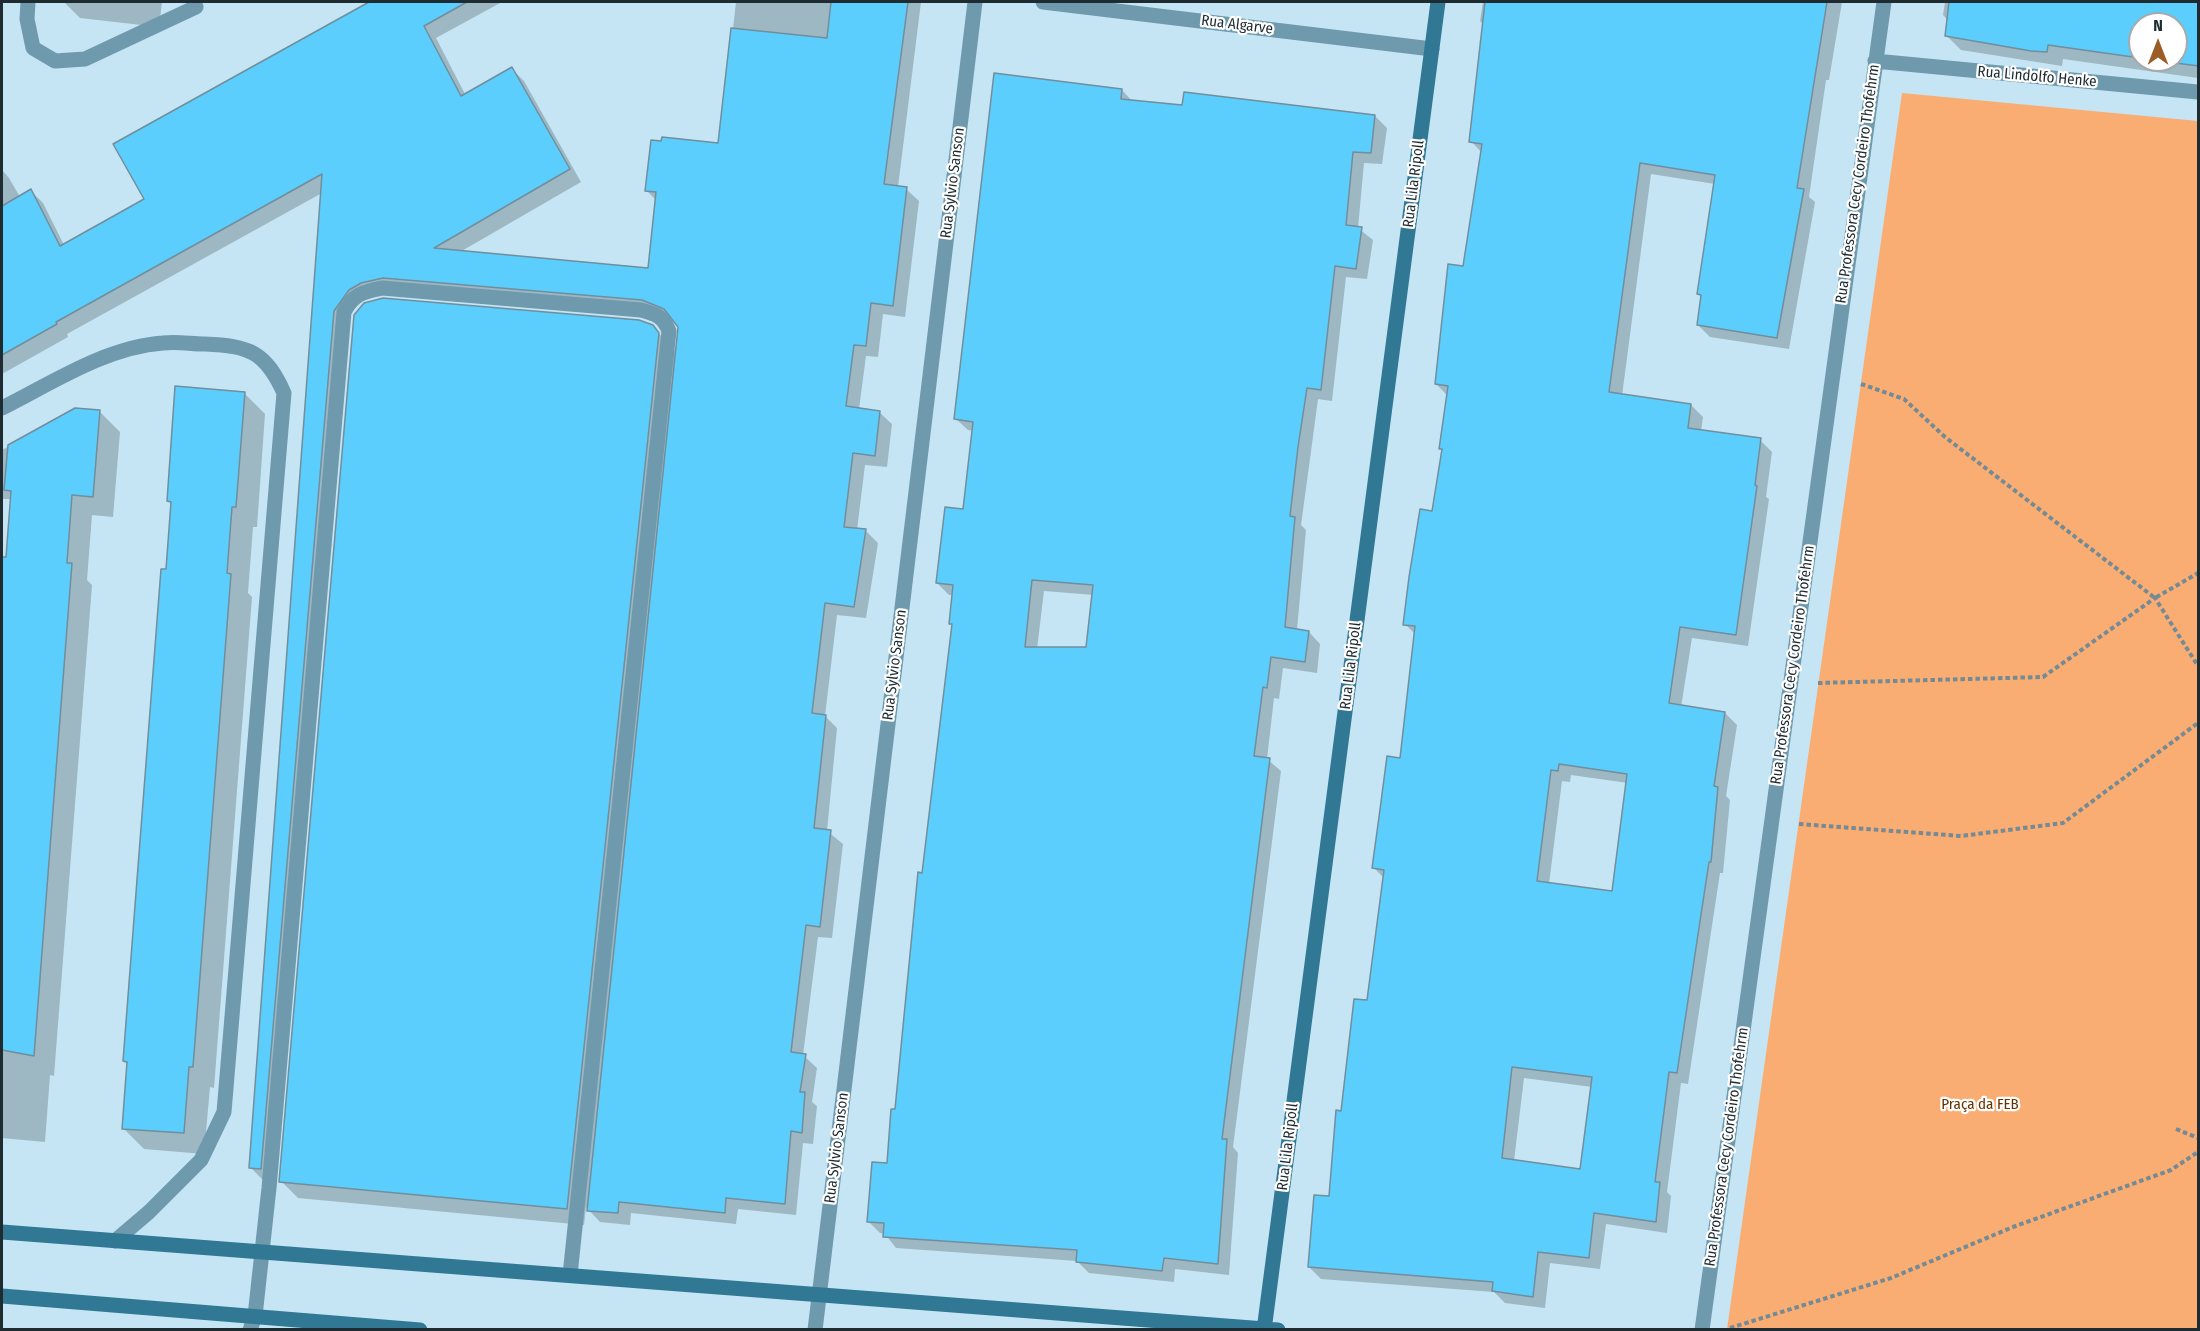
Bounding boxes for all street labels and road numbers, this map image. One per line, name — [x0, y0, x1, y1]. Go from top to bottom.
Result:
street label: Rua Algarve — [1200, 12, 1274, 38]
street label: Rua Professora Cecy Cordeiro Thofehrm — [1832, 63, 1884, 305]
street label: Rua Lindolfo Henke — [1977, 63, 2097, 91]
street label: Rua Sylvio Sanson — [937, 127, 969, 239]
street label: Rua Lila Ripoll — [1400, 139, 1428, 229]
street label: Rua Professora Cecy Cordeiro Thofehrm — [1767, 544, 1819, 786]
street label: Rua Sylvio Sanson — [879, 609, 911, 721]
street label: Rua Lila Ripoll — [1337, 621, 1365, 711]
street label: Rua Professora Cecy Cordeiro Thofehrm — [1701, 1026, 1753, 1268]
street label: Rua Sylvio Sanson — [821, 1092, 853, 1204]
street label: Rua Lila Ripoll — [1274, 1102, 1302, 1192]

